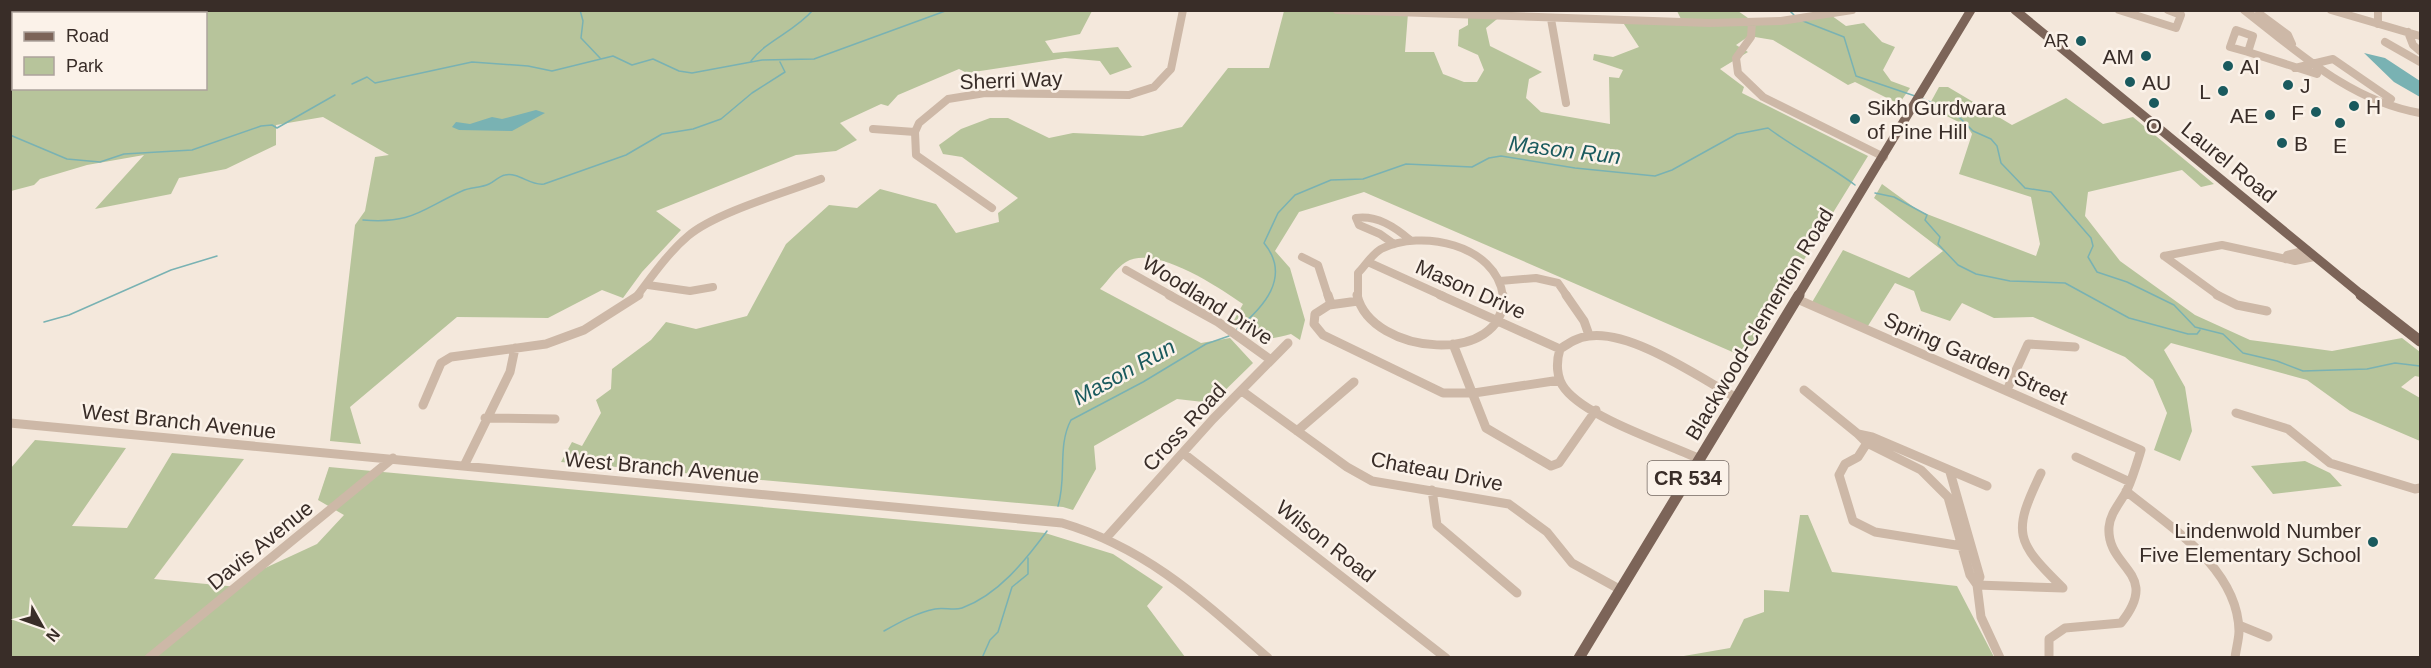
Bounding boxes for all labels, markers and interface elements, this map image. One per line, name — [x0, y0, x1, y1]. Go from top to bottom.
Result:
legend — [12, 12, 207, 90]
text: Road — [66, 26, 109, 46]
place label: AR — [2044, 31, 2069, 51]
marker: AR — [2074, 34, 2088, 48]
place label: AM — [2103, 45, 2134, 68]
marker: AM — [2139, 49, 2153, 63]
place label: AI — [2240, 55, 2260, 78]
text: Park — [66, 56, 104, 76]
marker: AI — [2221, 59, 2235, 73]
street label: Sherri Way — [959, 67, 1063, 93]
place label: AU — [2142, 71, 2171, 94]
place label: J — [2300, 74, 2311, 97]
marker: AU — [2123, 75, 2137, 89]
marker: J — [2281, 78, 2295, 92]
place label: L — [2199, 80, 2211, 103]
marker: L — [2216, 84, 2230, 98]
place label: H — [2366, 95, 2381, 118]
place label: Sikh Gurdwara of Pine Hill — [1867, 96, 2006, 143]
marker: O — [2147, 96, 2161, 110]
marker: H — [2347, 99, 2361, 113]
place label: F — [2291, 101, 2304, 124]
place label: AE — [2230, 104, 2258, 127]
marker: F — [2309, 105, 2323, 119]
marker: AE — [2263, 108, 2277, 122]
marker: Sikh Gurdwara of Pine Hill — [1848, 112, 1862, 126]
place label: O — [2146, 114, 2162, 137]
marker: E — [2333, 116, 2347, 130]
street label: Laurel Road — [2177, 117, 2281, 207]
water label: Mason Run — [1508, 131, 1622, 169]
place label: B — [2294, 132, 2308, 155]
place label: E — [2333, 134, 2347, 157]
marker: B — [2275, 136, 2289, 150]
street label: Blackwood-Clementon Road — [1681, 204, 1837, 444]
street label: Woodland Drive — [1139, 251, 1277, 349]
street label: Mason Drive — [1412, 255, 1530, 323]
street label: Spring Garden Street — [1881, 307, 2071, 409]
water label: Mason Run — [1069, 334, 1179, 410]
street label: Cross Road — [1138, 379, 1230, 475]
street label: West Branch Avenue — [81, 399, 277, 443]
street label: West Branch Avenue — [564, 447, 760, 487]
street label: Chateau Drive — [1369, 447, 1505, 495]
road number: CR 534 — [1648, 461, 1728, 495]
street label: Wilson Road — [1272, 495, 1380, 587]
street label: Davis Avenue — [203, 496, 317, 594]
place label: Lindenwold Number Five Elementary School — [2139, 519, 2361, 566]
marker: Lindenwold Number Five Elementary School — [2366, 535, 2380, 549]
north arrow — [12, 596, 72, 656]
text: N — [43, 625, 63, 645]

